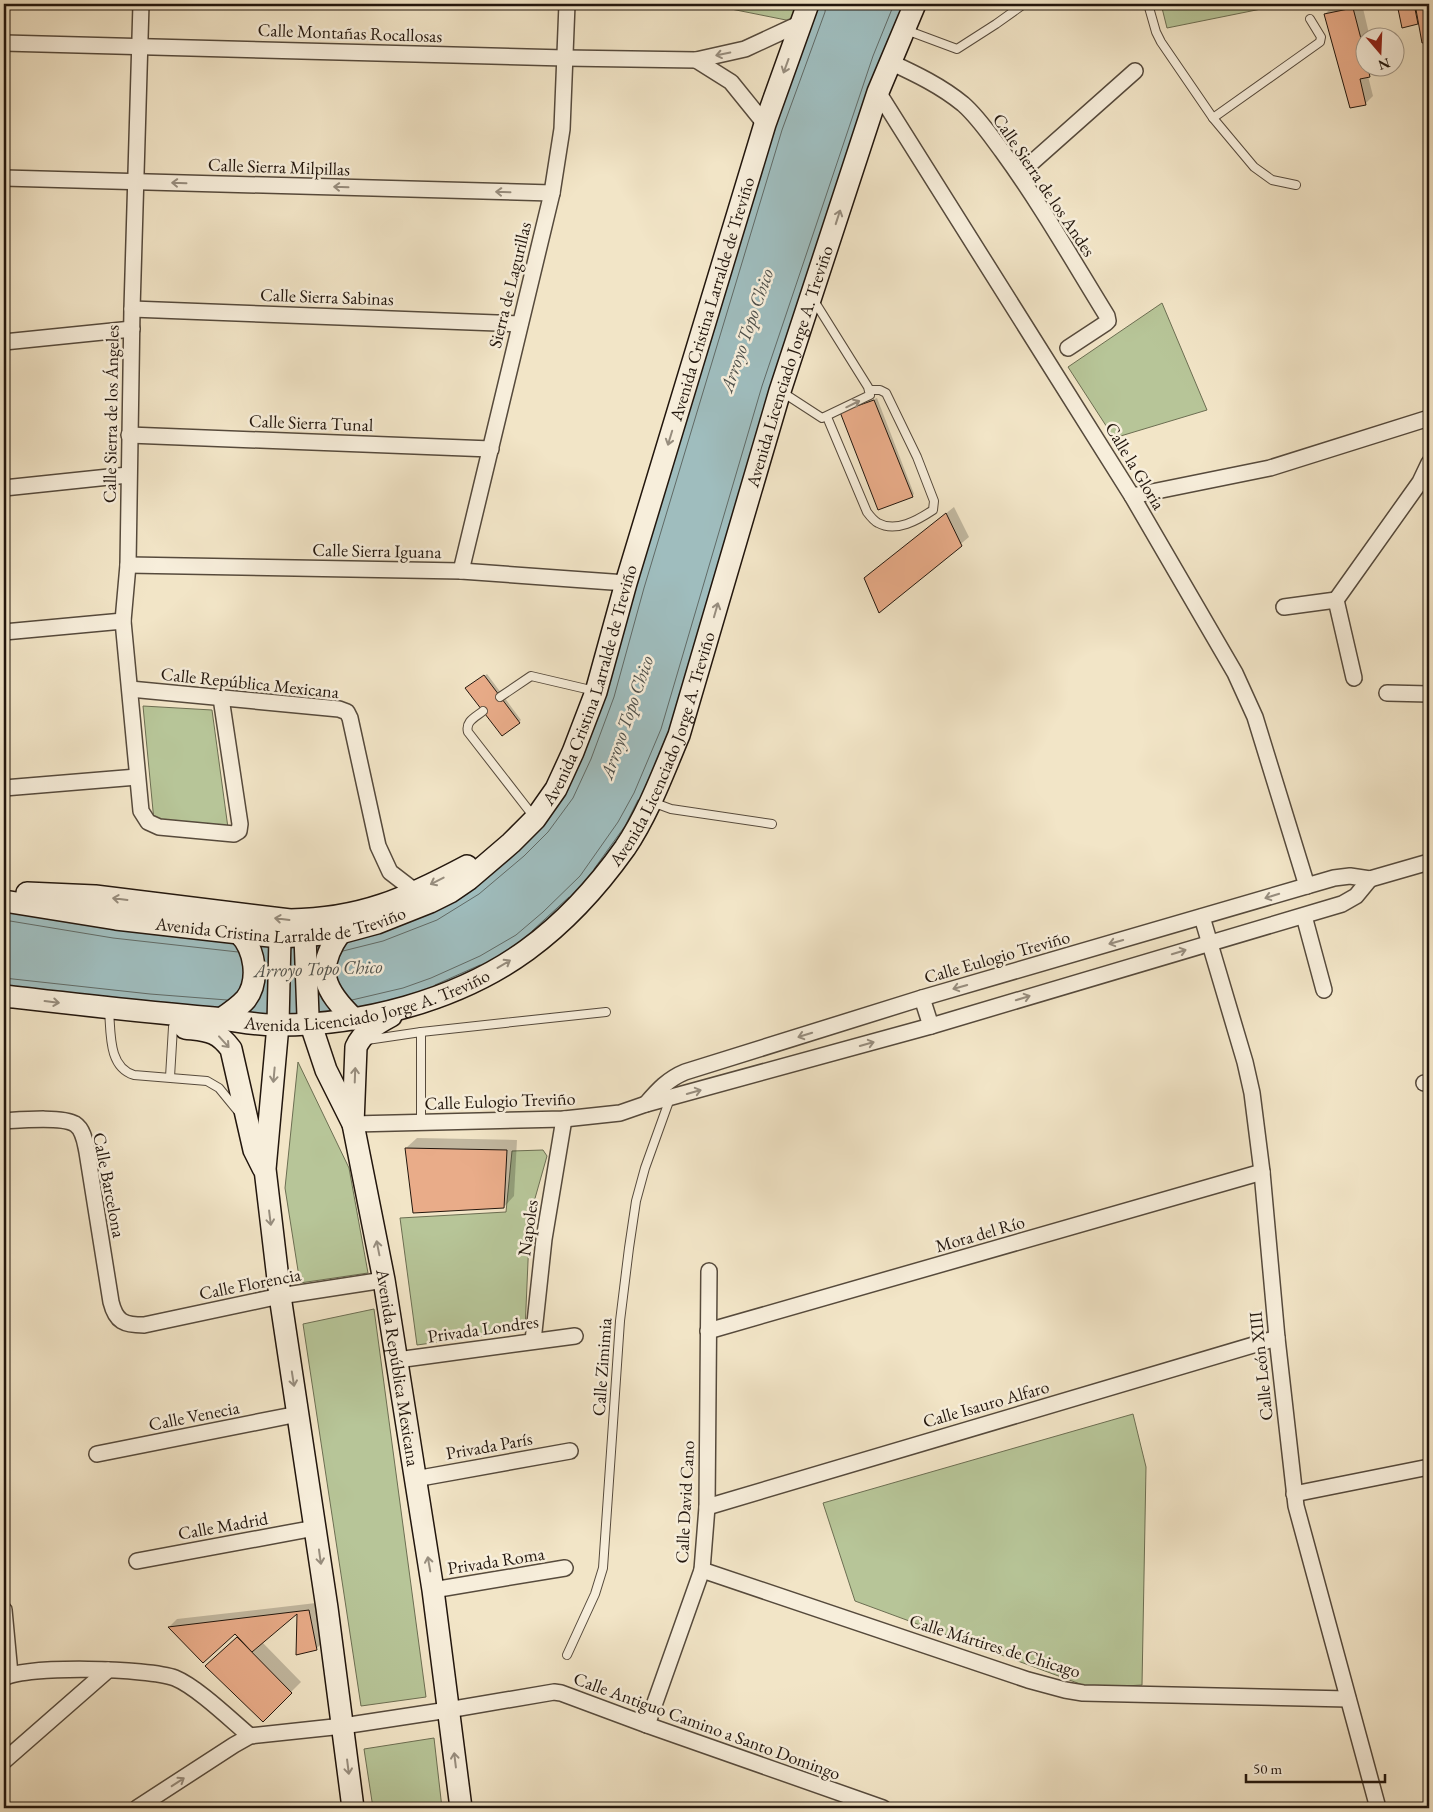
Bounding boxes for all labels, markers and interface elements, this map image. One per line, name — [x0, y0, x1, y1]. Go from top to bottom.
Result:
street label: Calle Montañas Rocallosas — [257, 18, 443, 47]
north arrow — [1356, 28, 1406, 78]
one-way arrow — [716, 50, 732, 59]
text: N — [1375, 54, 1393, 75]
one-way arrow — [780, 58, 790, 74]
street label: Calle Sierra de los Andes — [988, 109, 1101, 261]
street label: Calle Sierra Milpillas — [208, 153, 351, 180]
street label: Avenida Cristina Larralde de Treviño — [663, 174, 759, 425]
one-way arrow — [171, 178, 187, 187]
one-way arrow — [333, 182, 350, 192]
one-way arrow — [496, 187, 512, 196]
one-way arrow — [833, 209, 843, 225]
street label: Sierra de Lagurillas — [483, 219, 536, 350]
street label: Avenida Licenciado Jorge A. Treviño — [740, 242, 838, 491]
water label: Arroyo Topo Chico — [713, 265, 779, 397]
street label: Calle Sierra Sabinas — [260, 283, 394, 310]
street label: Calle Sierra de los Ángeles — [97, 325, 124, 503]
one-way arrow — [845, 399, 860, 408]
street label: Calle Sierra Tunal — [248, 409, 374, 436]
street label: Calle la Gloria — [1100, 418, 1171, 514]
one-way arrow — [664, 430, 674, 446]
street label: Calle Sierra Iguana — [312, 538, 443, 563]
street label: Avenida Cristina Larralde de Treviño — [536, 562, 642, 810]
one-way arrow — [711, 602, 721, 618]
street label: Avenida Licenciado Jorge A. Treviño — [603, 629, 720, 871]
water label: Arroyo Topo Chico — [593, 652, 659, 784]
street label: Calle República Mexicana — [160, 662, 341, 703]
one-way arrow — [430, 877, 445, 886]
one-way arrow — [1264, 892, 1280, 902]
one-way arrow — [113, 894, 129, 904]
street label: Avenida Cristina Larralde de Treviño — [153, 901, 409, 948]
one-way arrow — [274, 914, 290, 924]
street label: Calle Eulogio Treviño — [921, 925, 1073, 988]
one-way arrow — [1108, 938, 1124, 948]
one-way arrow — [1170, 946, 1186, 956]
water label: Arroyo Topo Chico — [251, 954, 383, 983]
one-way arrow — [496, 959, 510, 969]
street label: Avenida Licenciado Jorge A. Treviño — [242, 963, 494, 1036]
one-way arrow — [952, 983, 968, 993]
one-way arrow — [1014, 993, 1030, 1003]
one-way arrow — [44, 997, 60, 1007]
one-way arrow — [797, 1030, 813, 1040]
one-way arrow — [219, 1035, 230, 1048]
one-way arrow — [858, 1038, 874, 1048]
one-way arrow — [269, 1066, 278, 1082]
one-way arrow — [350, 1068, 359, 1084]
street label: Calle Eulogio Treviño — [424, 1086, 576, 1115]
one-way arrow — [685, 1087, 701, 1097]
street label: Calle Barcelona — [88, 1130, 131, 1240]
street label: Napoles — [512, 1198, 543, 1258]
one-way arrow — [266, 1209, 276, 1225]
street label: Mora del Río — [933, 1210, 1027, 1257]
one-way arrow — [373, 1241, 382, 1257]
street label: Calle Florencia — [197, 1262, 304, 1305]
street label: Avenida República Mexicana — [371, 1266, 425, 1469]
street label: Privada Londres — [426, 1309, 540, 1348]
street label: Calle León XIII — [1243, 1310, 1278, 1422]
street label: Calle Zimimia — [587, 1316, 616, 1417]
one-way arrow — [288, 1370, 298, 1386]
street label: Calle Isauro Alfaro — [920, 1374, 1052, 1433]
street label: Calle Venecia — [147, 1395, 242, 1436]
street label: Privada París — [444, 1427, 534, 1464]
street label: Calle David Cano — [670, 1440, 699, 1564]
street label: Calle Madrid — [176, 1506, 271, 1545]
street label: Privada Roma — [446, 1541, 547, 1580]
one-way arrow — [315, 1548, 325, 1564]
one-way arrow — [424, 1556, 434, 1572]
street label: Calle Mártires de Chicago — [907, 1609, 1084, 1683]
street label: Calle Antiguo Camino a Santo Domingo — [570, 1666, 844, 1785]
one-way arrow — [450, 1752, 460, 1768]
scale bar — [1246, 1752, 1384, 1784]
one-way arrow — [343, 1759, 353, 1775]
text: 50 m — [1253, 1759, 1282, 1778]
one-way arrow — [171, 1776, 185, 1787]

